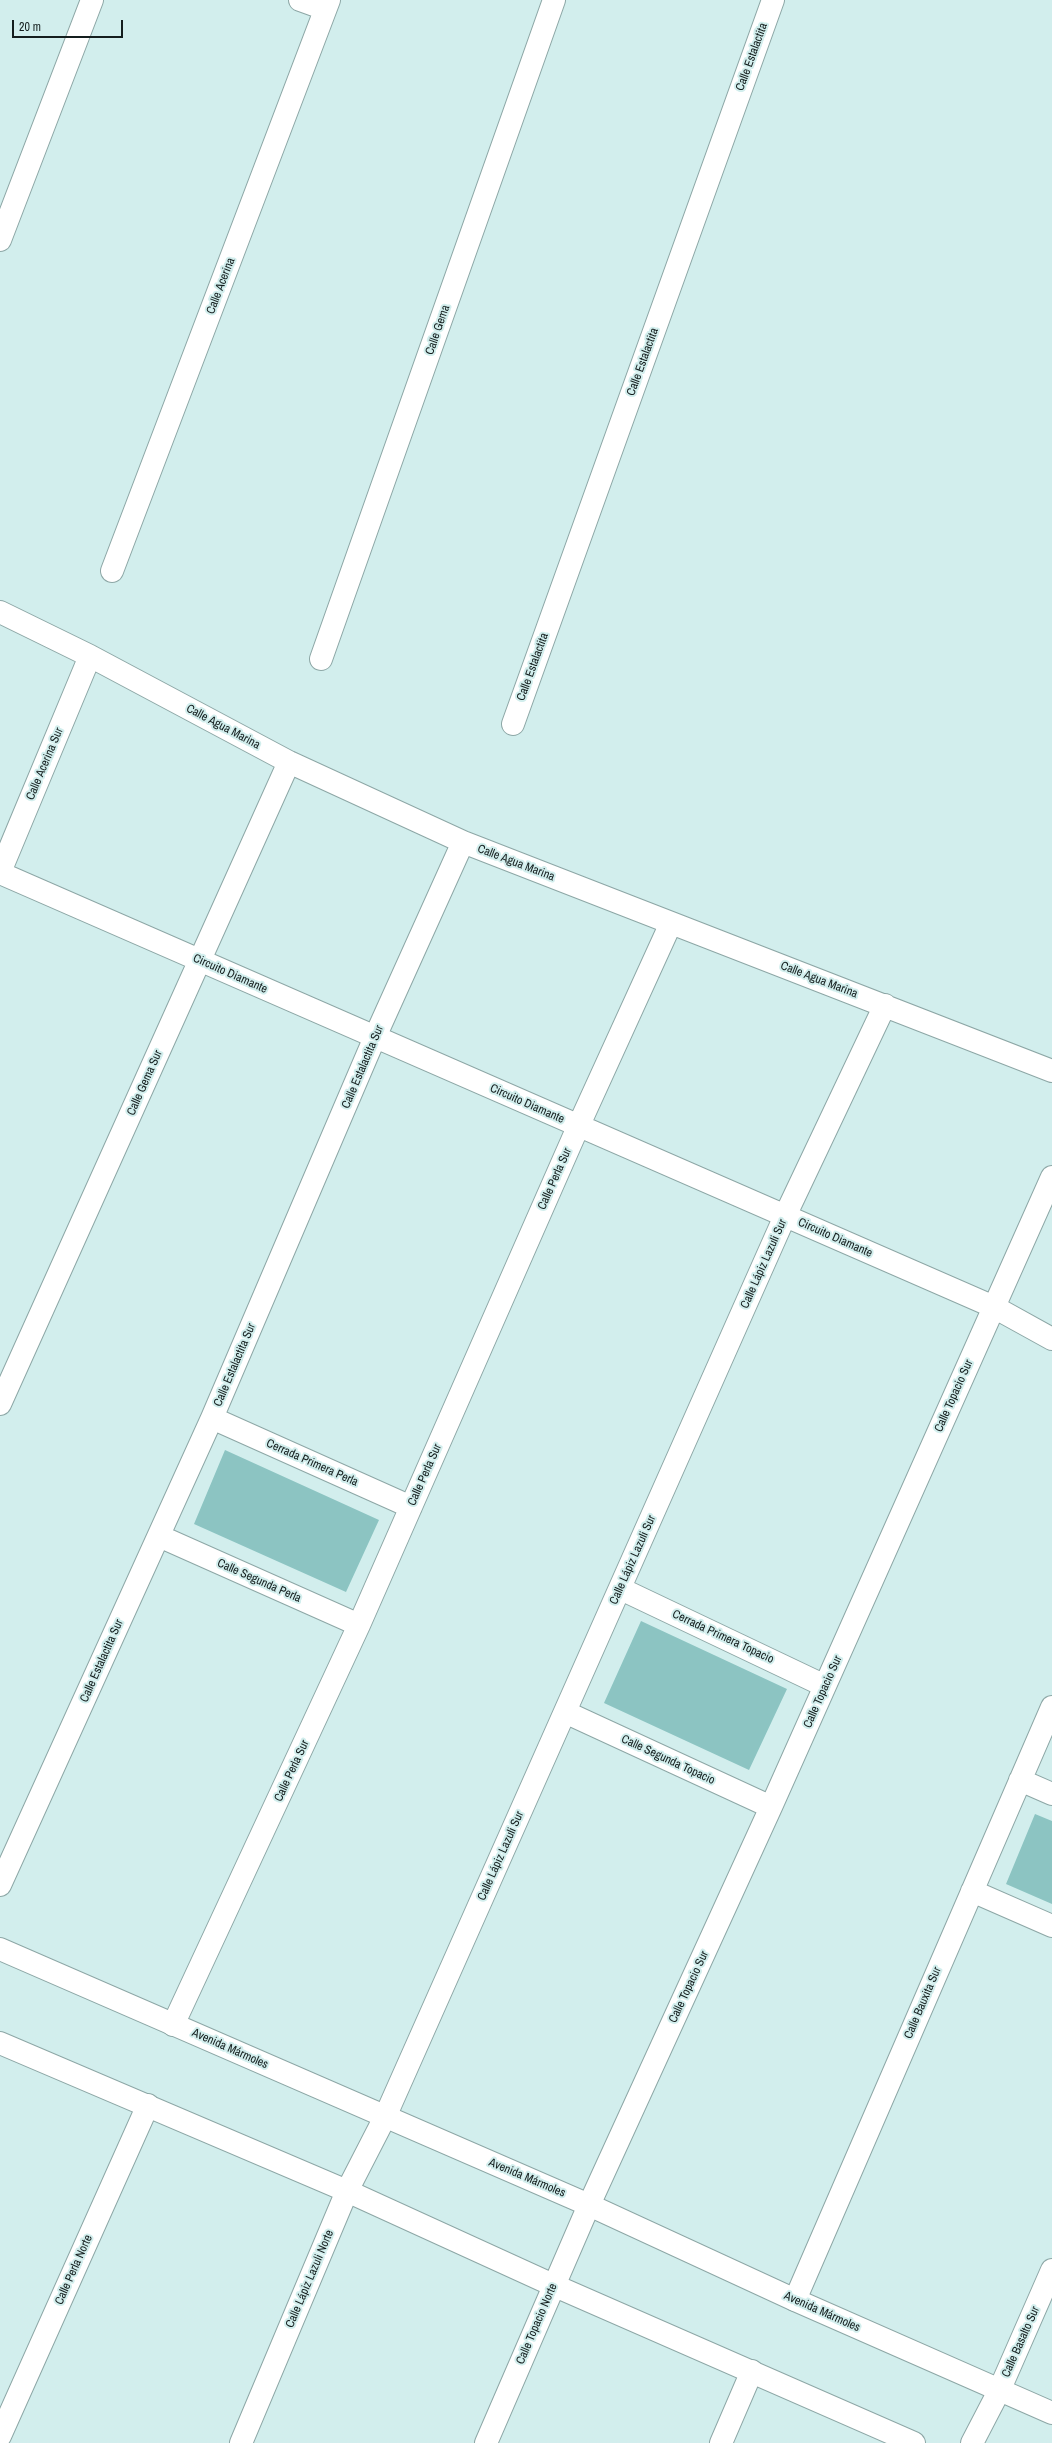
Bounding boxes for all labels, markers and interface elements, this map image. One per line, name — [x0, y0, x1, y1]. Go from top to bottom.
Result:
scale bar — [14, 12, 125, 38]
text: 20 m — [19, 19, 41, 35]
street label: Calle Estalactita — [733, 21, 771, 93]
street label: Calle Acerina — [204, 256, 238, 316]
street label: Calle Gema — [423, 303, 453, 357]
street label: Calle Estalactita — [624, 326, 662, 398]
street label: Calle Estalactita — [514, 631, 552, 703]
street label: Calle Agua Marina — [184, 702, 262, 752]
street label: Calle Acerina Sur — [23, 726, 67, 802]
street label: Calle Agua Marina — [475, 842, 557, 884]
street label: Circuito Diamante — [191, 951, 269, 997]
street label: Calle Agua Marina — [778, 959, 860, 1001]
street label: Calle Estalactita Sur — [339, 1023, 387, 1111]
street label: Calle Gema Sur — [124, 1048, 166, 1118]
street label: Circuito Diamante — [488, 1081, 566, 1127]
street label: Calle Perla Sur — [535, 1146, 575, 1212]
street label: Circuito Diamante — [796, 1215, 874, 1261]
street label: Calle Lápiz Lazuli Sur — [738, 1217, 790, 1311]
street label: Calle Estalactita Sur — [211, 1321, 259, 1409]
street label: Calle Topacio Sur — [932, 1358, 976, 1434]
street label: Cerrada Primera Perla — [264, 1436, 360, 1490]
street label: Calle Perla Sur — [405, 1442, 445, 1508]
street label: Calle Lápiz Lazuli Sur — [607, 1513, 659, 1607]
street label: Calle Segunda Perla — [215, 1556, 303, 1606]
street label: Cerrada Primera Topacio — [670, 1607, 776, 1667]
street label: Calle Estalactita Sur — [77, 1617, 127, 1705]
street label: Calle Topacio Sur — [801, 1654, 845, 1730]
street label: Calle Segunda Topacio — [619, 1732, 717, 1788]
street label: Calle Perla Sur — [271, 1738, 313, 1804]
street label: Calle Lápiz Lazuli Sur — [475, 1809, 527, 1903]
street label: Calle Topacio Sur — [666, 1949, 712, 2025]
street label: Calle Bauxita Sur — [901, 1965, 945, 2041]
street label: Avenida Mármoles — [190, 2026, 270, 2072]
street label: Avenida Mármoles — [487, 2155, 567, 2201]
street label: Calle Lápiz Lazuli Norte — [283, 2228, 337, 2330]
street label: Calle Perla Norte — [52, 2233, 96, 2307]
street label: Calle Topacio Norte — [513, 2281, 561, 2367]
street label: Avenida Mármoles — [782, 2289, 862, 2335]
street label: Calle Basalto Sur — [999, 2304, 1043, 2380]

